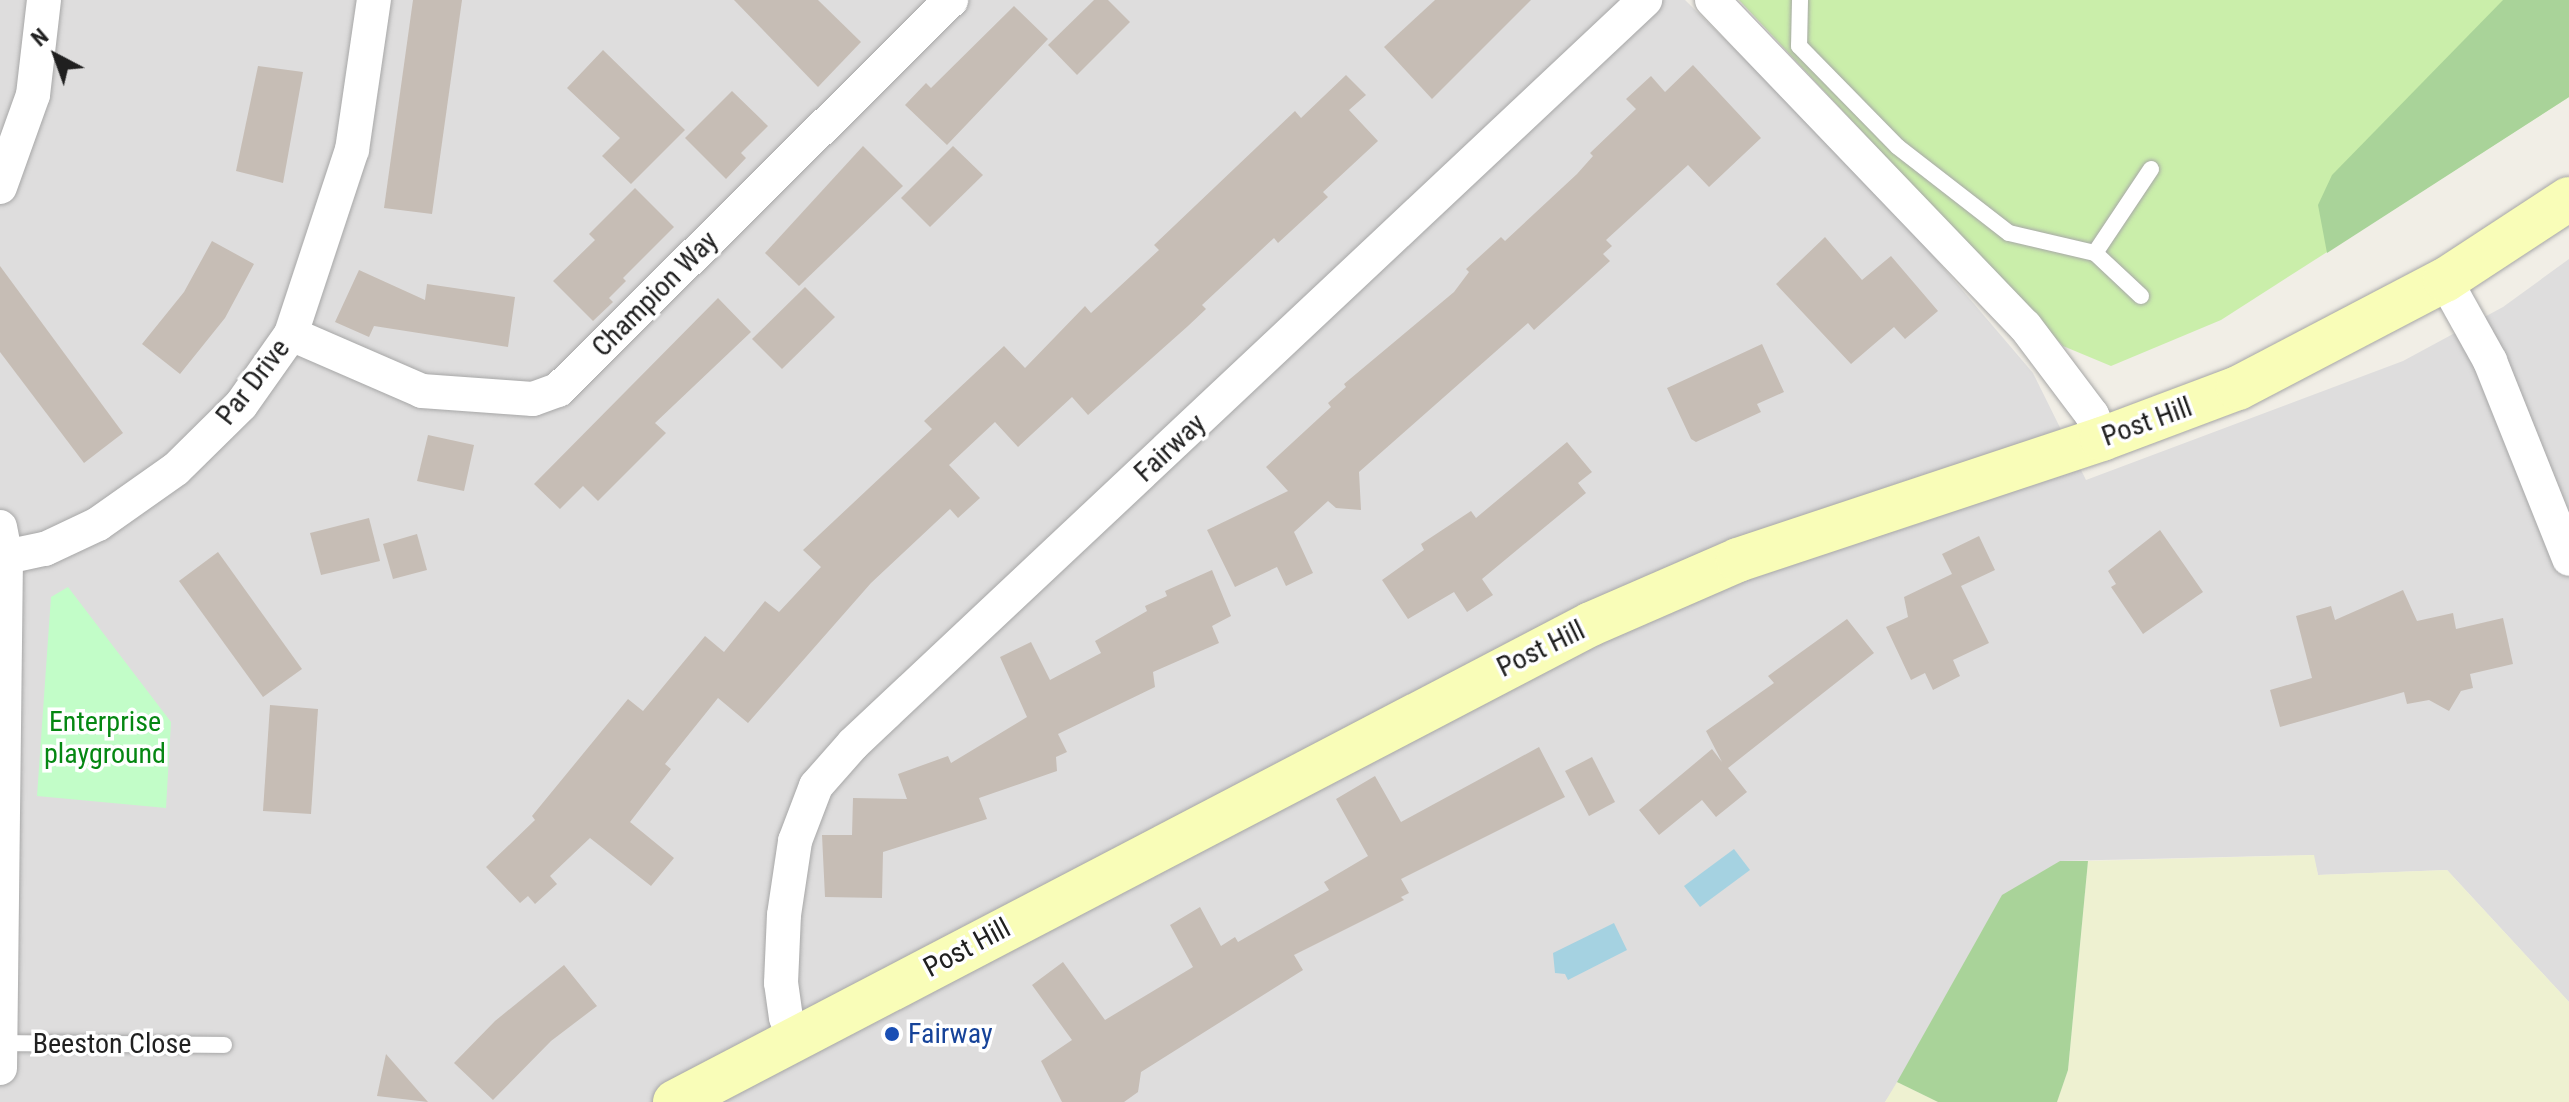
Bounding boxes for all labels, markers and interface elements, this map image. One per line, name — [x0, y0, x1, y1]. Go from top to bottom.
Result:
north arrow — [16, 16, 96, 96]
text: N — [27, 24, 53, 51]
street label: Champion Way — [585, 224, 725, 364]
street label: Par Drive — [209, 332, 297, 432]
street label: Post Hill — [2097, 390, 2197, 454]
street label: Fairway — [1128, 407, 1212, 489]
street label: Post Hill — [1492, 613, 1590, 685]
park label: Enterprise playground — [44, 705, 166, 771]
street label: Post Hill — [918, 911, 1016, 985]
place label: Fairway — [908, 1017, 993, 1051]
marker: Fairway — [883, 1025, 901, 1043]
street label: Beeston Close — [33, 1027, 191, 1061]

